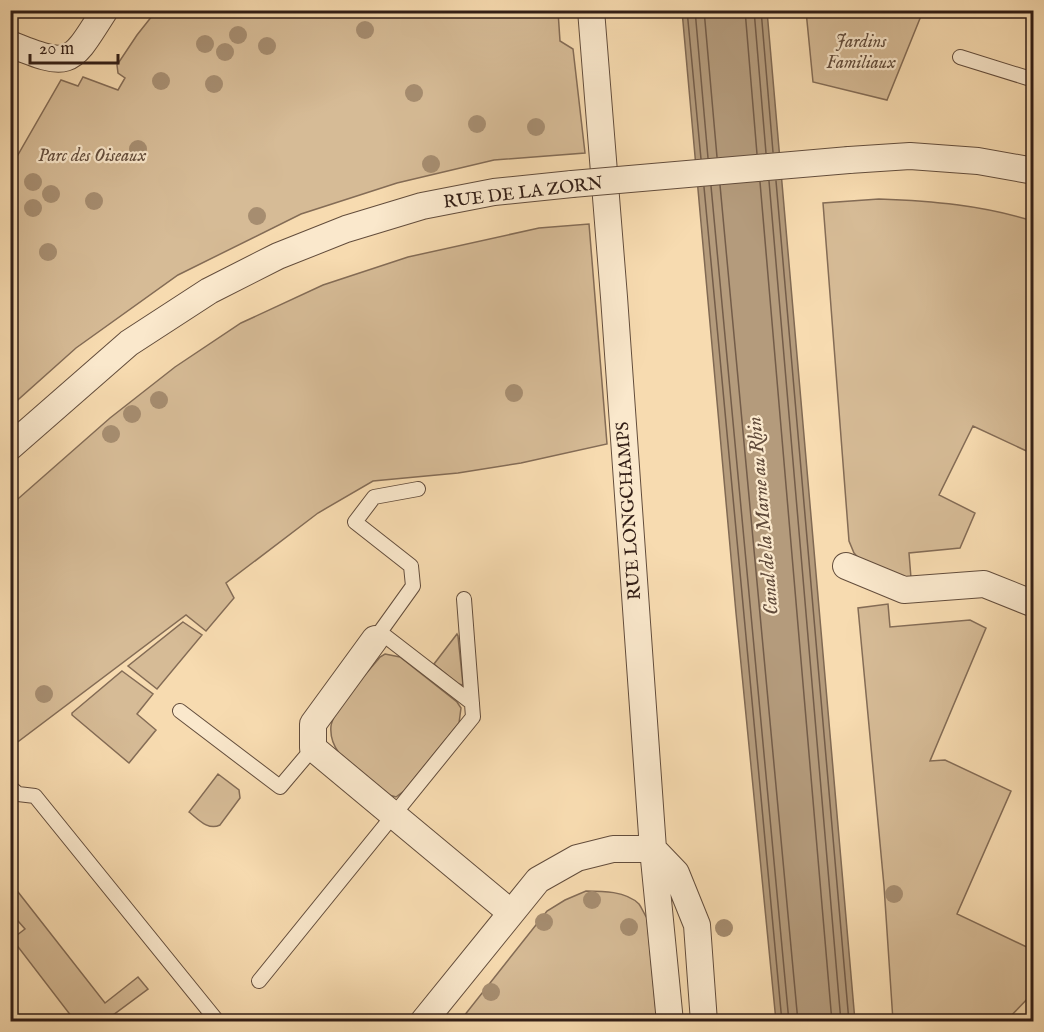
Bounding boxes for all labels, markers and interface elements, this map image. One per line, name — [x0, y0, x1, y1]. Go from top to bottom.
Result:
scale bar — [30, 27, 118, 65]
park label: Jardins Familiaux — [826, 31, 896, 75]
text: 20 m — [39, 38, 74, 61]
park label: Parc des Oiseaux — [38, 145, 146, 168]
street label: RUE DE LA ZORN — [442, 172, 605, 215]
water label: Canal de la Marne au Rhin — [742, 416, 785, 616]
street label: RUE LONGCHAMPS — [612, 421, 647, 601]

